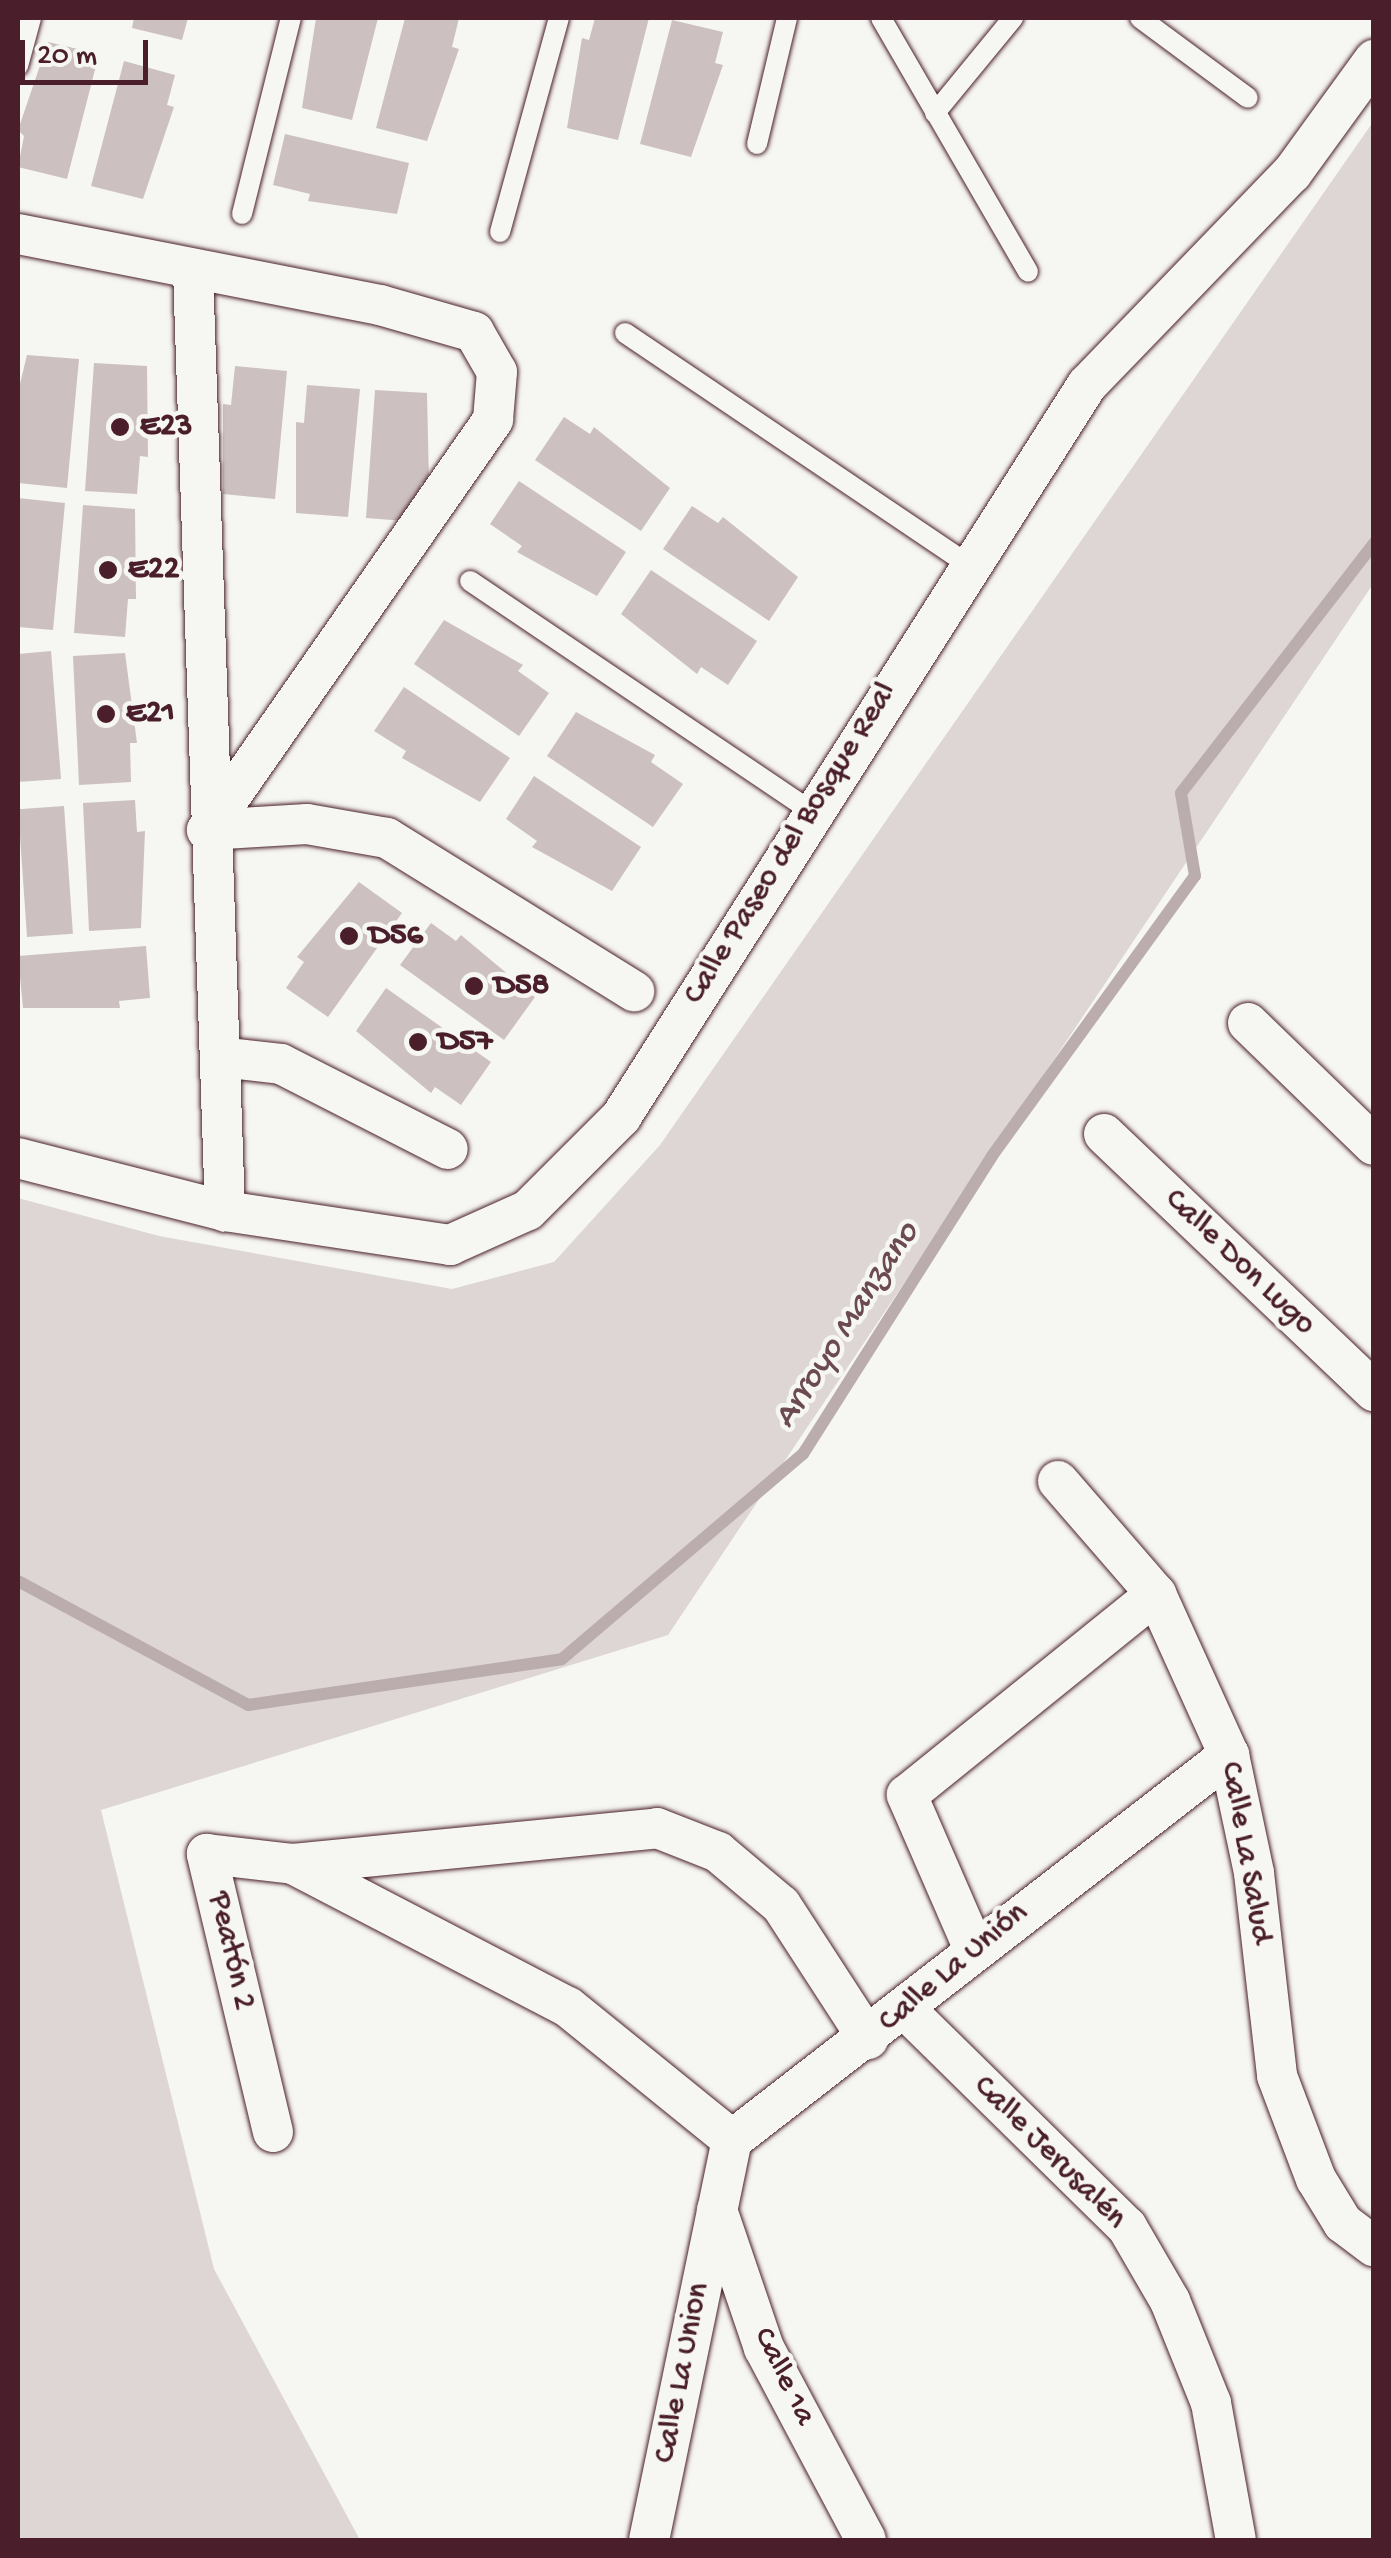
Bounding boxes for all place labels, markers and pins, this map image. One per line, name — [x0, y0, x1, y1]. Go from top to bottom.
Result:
place label: E23 — [140, 408, 192, 446]
marker: E23 — [109, 416, 131, 438]
place label: E22 — [128, 551, 179, 589]
marker: E22 — [97, 559, 119, 581]
place label: E21 — [126, 695, 175, 733]
marker: E21 — [95, 703, 117, 725]
place label: D56 — [369, 917, 423, 955]
marker: D56 — [338, 925, 360, 947]
place label: D58 — [494, 967, 549, 1005]
marker: D58 — [463, 975, 485, 997]
place label: D57 — [438, 1023, 492, 1061]
marker: D57 — [407, 1031, 429, 1053]

